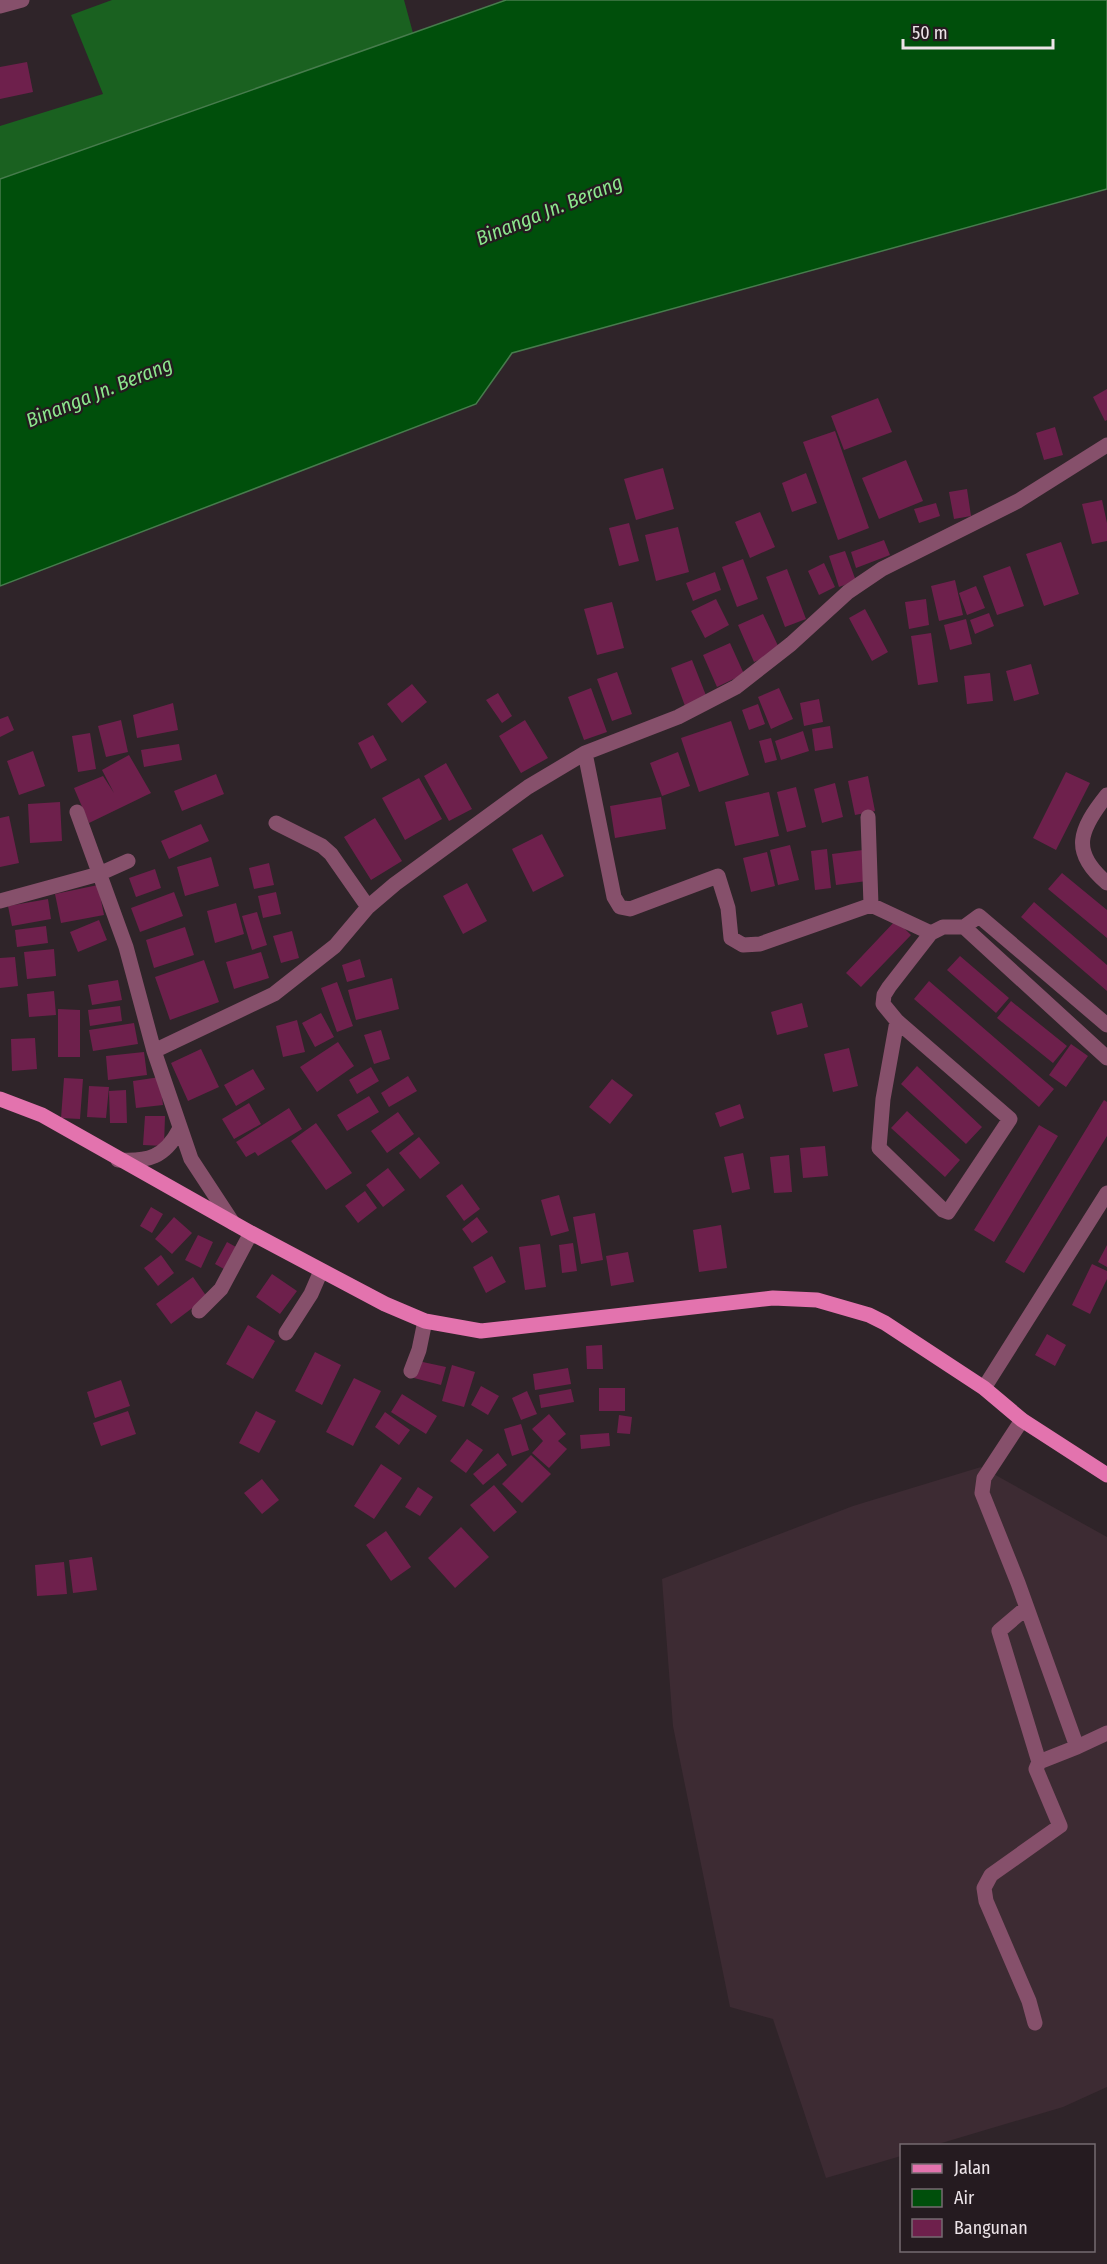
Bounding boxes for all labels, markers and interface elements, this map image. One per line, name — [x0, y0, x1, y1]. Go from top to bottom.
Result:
scale bar — [903, 12, 1053, 50]
text: 50 m — [912, 22, 948, 44]
water label: Binanga Jn. Berang — [472, 170, 626, 250]
water label: Binanga Jn. Berang — [22, 352, 176, 432]
legend — [900, 2144, 1095, 2252]
text: Jalan — [954, 2157, 991, 2179]
text: Air — [954, 2187, 975, 2209]
text: Bangunan — [954, 2217, 1028, 2239]

